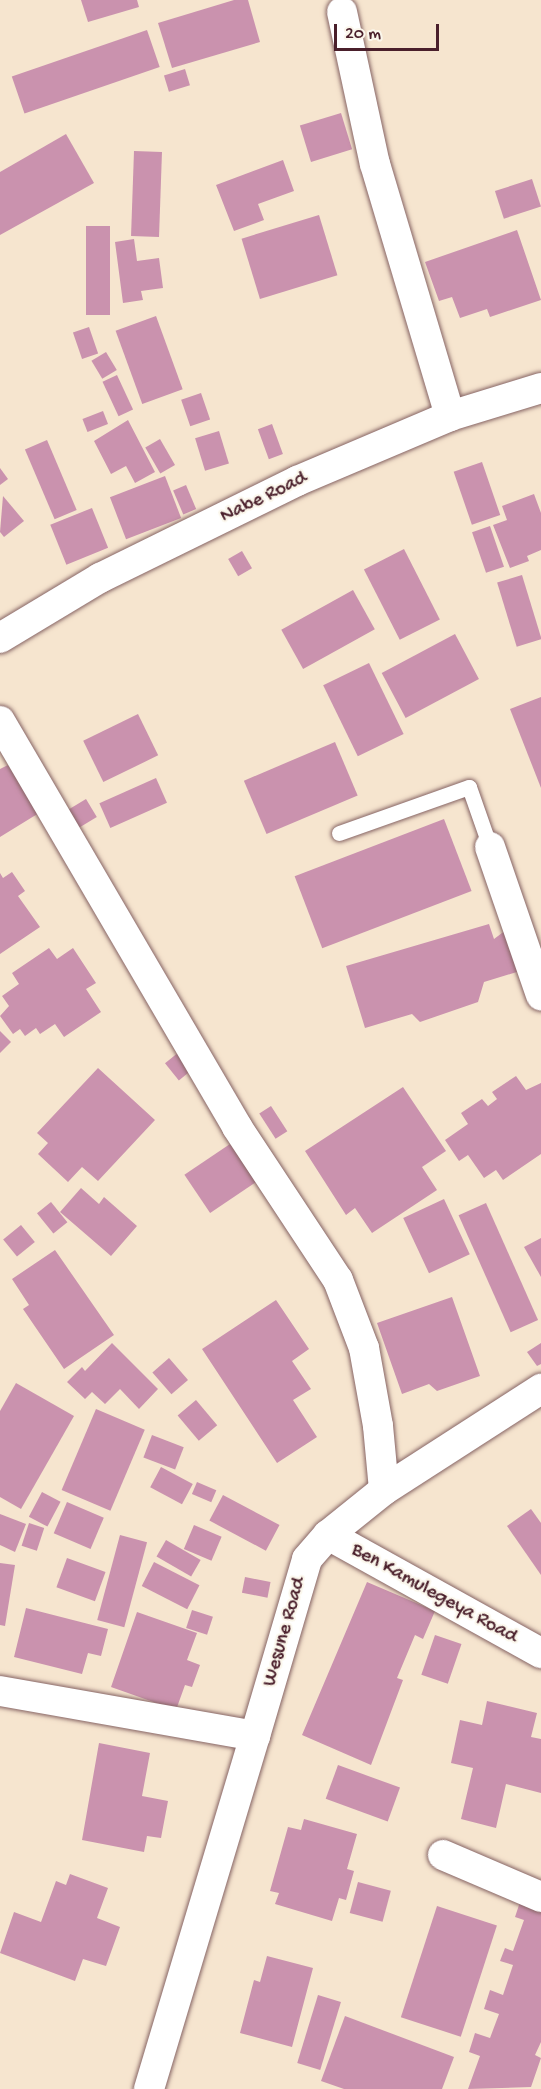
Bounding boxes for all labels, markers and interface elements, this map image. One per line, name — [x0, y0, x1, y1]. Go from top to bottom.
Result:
scale bar — [337, 12, 442, 50]
text: 20 m — [345, 24, 381, 45]
street label: Nabe Road — [217, 467, 311, 529]
street label: Ben Kamulegeya Road — [347, 1538, 521, 1650]
street label: Wesune Road — [258, 1575, 312, 1689]

